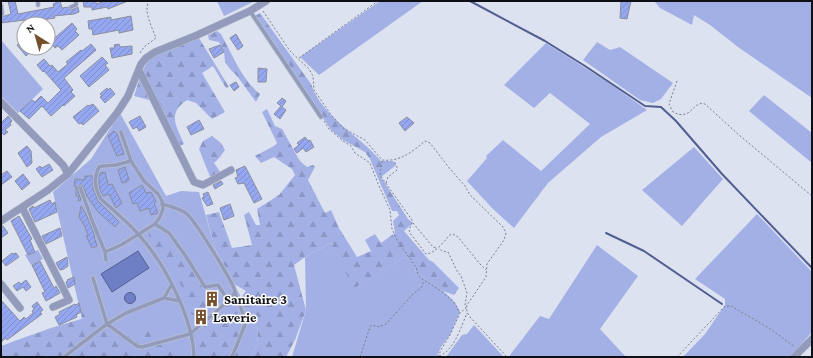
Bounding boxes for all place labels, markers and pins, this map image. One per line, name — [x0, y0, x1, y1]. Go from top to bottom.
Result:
building icon: Sanitaire 3 — [203, 290, 221, 308]
place label: Sanitaire 3 — [224, 291, 287, 307]
building icon: Laverie — [192, 308, 210, 326]
place label: Laverie — [213, 309, 257, 325]

